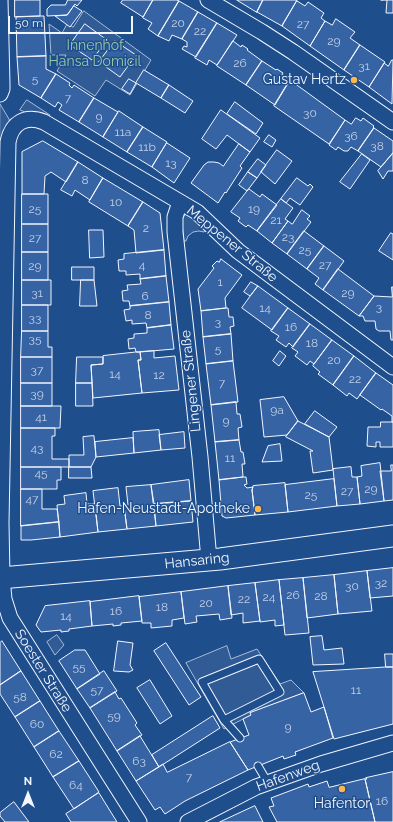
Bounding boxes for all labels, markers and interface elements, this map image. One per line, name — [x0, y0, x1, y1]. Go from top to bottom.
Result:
scale bar — [10, 8, 135, 34]
text: 50 m — [15, 16, 43, 30]
house number: 20 — [171, 16, 185, 30]
house number: 27 — [297, 17, 309, 31]
house number: 22 — [194, 24, 206, 38]
house number: 29 — [327, 34, 341, 48]
park label: Innenhof Hansa Domicil — [49, 38, 141, 70]
house number: 26 — [233, 56, 247, 70]
house number: 31 — [358, 59, 370, 73]
house number: 5 — [32, 72, 38, 86]
place label: Gustav Hertz — [263, 72, 346, 88]
marker: Gustav Hertz — [349, 75, 359, 85]
house number: 7 — [65, 91, 71, 105]
house number: 30 — [303, 106, 317, 120]
house number: 9 — [95, 110, 103, 124]
house number: 11a — [115, 125, 131, 139]
house number: 36 — [344, 129, 358, 143]
house number: 38 — [370, 139, 384, 153]
house number: 11b — [138, 140, 156, 154]
house number: 13 — [165, 156, 177, 170]
house number: 8 — [81, 173, 89, 187]
house number: 10 — [110, 195, 122, 209]
house number: 25 — [29, 202, 41, 216]
street label: Meppener Straße — [183, 202, 281, 286]
house number: 19 — [248, 202, 260, 216]
house number: 21 — [270, 213, 282, 227]
house number: 2 — [143, 221, 149, 235]
house number: 23 — [282, 230, 294, 244]
house number: 27 — [29, 231, 41, 245]
house number: 25 — [299, 243, 311, 257]
house number: 4 — [139, 258, 145, 272]
house number: 27 — [319, 258, 331, 272]
house number: 29 — [28, 259, 42, 273]
house number: 1 — [217, 275, 223, 289]
house number: 31 — [31, 286, 43, 300]
house number: 29 — [341, 286, 355, 300]
house number: 6 — [141, 289, 149, 303]
house number: 3 — [376, 300, 382, 314]
house number: 14 — [259, 301, 271, 315]
house number: 8 — [144, 308, 152, 322]
house number: 33 — [29, 311, 41, 325]
house number: 3 — [215, 315, 221, 329]
house number: 16 — [285, 320, 297, 334]
street label: Lingener Straße — [177, 329, 205, 433]
house number: 35 — [29, 332, 41, 346]
house number: 18 — [306, 336, 318, 350]
house number: 5 — [215, 342, 221, 356]
house number: 20 — [327, 353, 341, 367]
house number: 37 — [31, 363, 43, 377]
house number: 14 — [109, 367, 121, 381]
house number: 12 — [153, 368, 165, 382]
house number: 22 — [349, 372, 361, 386]
house number: 7 — [219, 376, 225, 390]
house number: 39 — [30, 387, 44, 401]
house number: 9a — [270, 403, 284, 417]
house number: 41 — [35, 410, 47, 424]
house number: 9 — [222, 414, 230, 428]
house number: 43 — [31, 441, 43, 455]
house number: 11 — [225, 451, 235, 465]
house number: 45 — [34, 466, 48, 480]
house number: 29 — [364, 482, 378, 496]
house number: 27 — [341, 484, 353, 498]
house number: 25 — [305, 488, 317, 502]
house number: 47 — [26, 492, 38, 506]
place label: Hafen-Neustadt-Apotheke — [77, 501, 250, 517]
marker: Hafen-Neustadt-Apotheke — [253, 504, 263, 514]
street label: Hansaring — [164, 549, 230, 573]
house number: 32 — [375, 576, 387, 590]
house number: 30 — [345, 579, 359, 593]
house number: 26 — [286, 588, 300, 602]
house number: 28 — [314, 589, 328, 603]
house number: 24 — [263, 590, 275, 604]
house number: 22 — [238, 592, 250, 606]
house number: 20 — [199, 596, 213, 610]
house number: 18 — [156, 600, 168, 614]
house number: 16 — [110, 604, 122, 618]
house number: 14 — [60, 609, 72, 623]
street label: Soester Straße — [11, 626, 75, 716]
house number: 55 — [72, 660, 86, 674]
house number: 57 — [91, 683, 103, 697]
house number: 11 — [351, 683, 361, 697]
house number: 58 — [13, 690, 27, 704]
house number: 59 — [107, 709, 121, 723]
house number: 60 — [30, 717, 44, 731]
house number: 9 — [284, 720, 292, 734]
house number: 62 — [49, 747, 63, 761]
house number: 63 — [132, 754, 146, 768]
street label: Hafenweg — [254, 757, 322, 795]
house number: 7 — [186, 770, 192, 784]
north arrow — [8, 774, 48, 814]
text: N — [24, 775, 32, 788]
house number: 64 — [69, 778, 83, 792]
marker: Hafentor — [337, 784, 347, 794]
house number: 16 — [376, 794, 388, 808]
place label: Hafentor — [314, 796, 370, 812]

